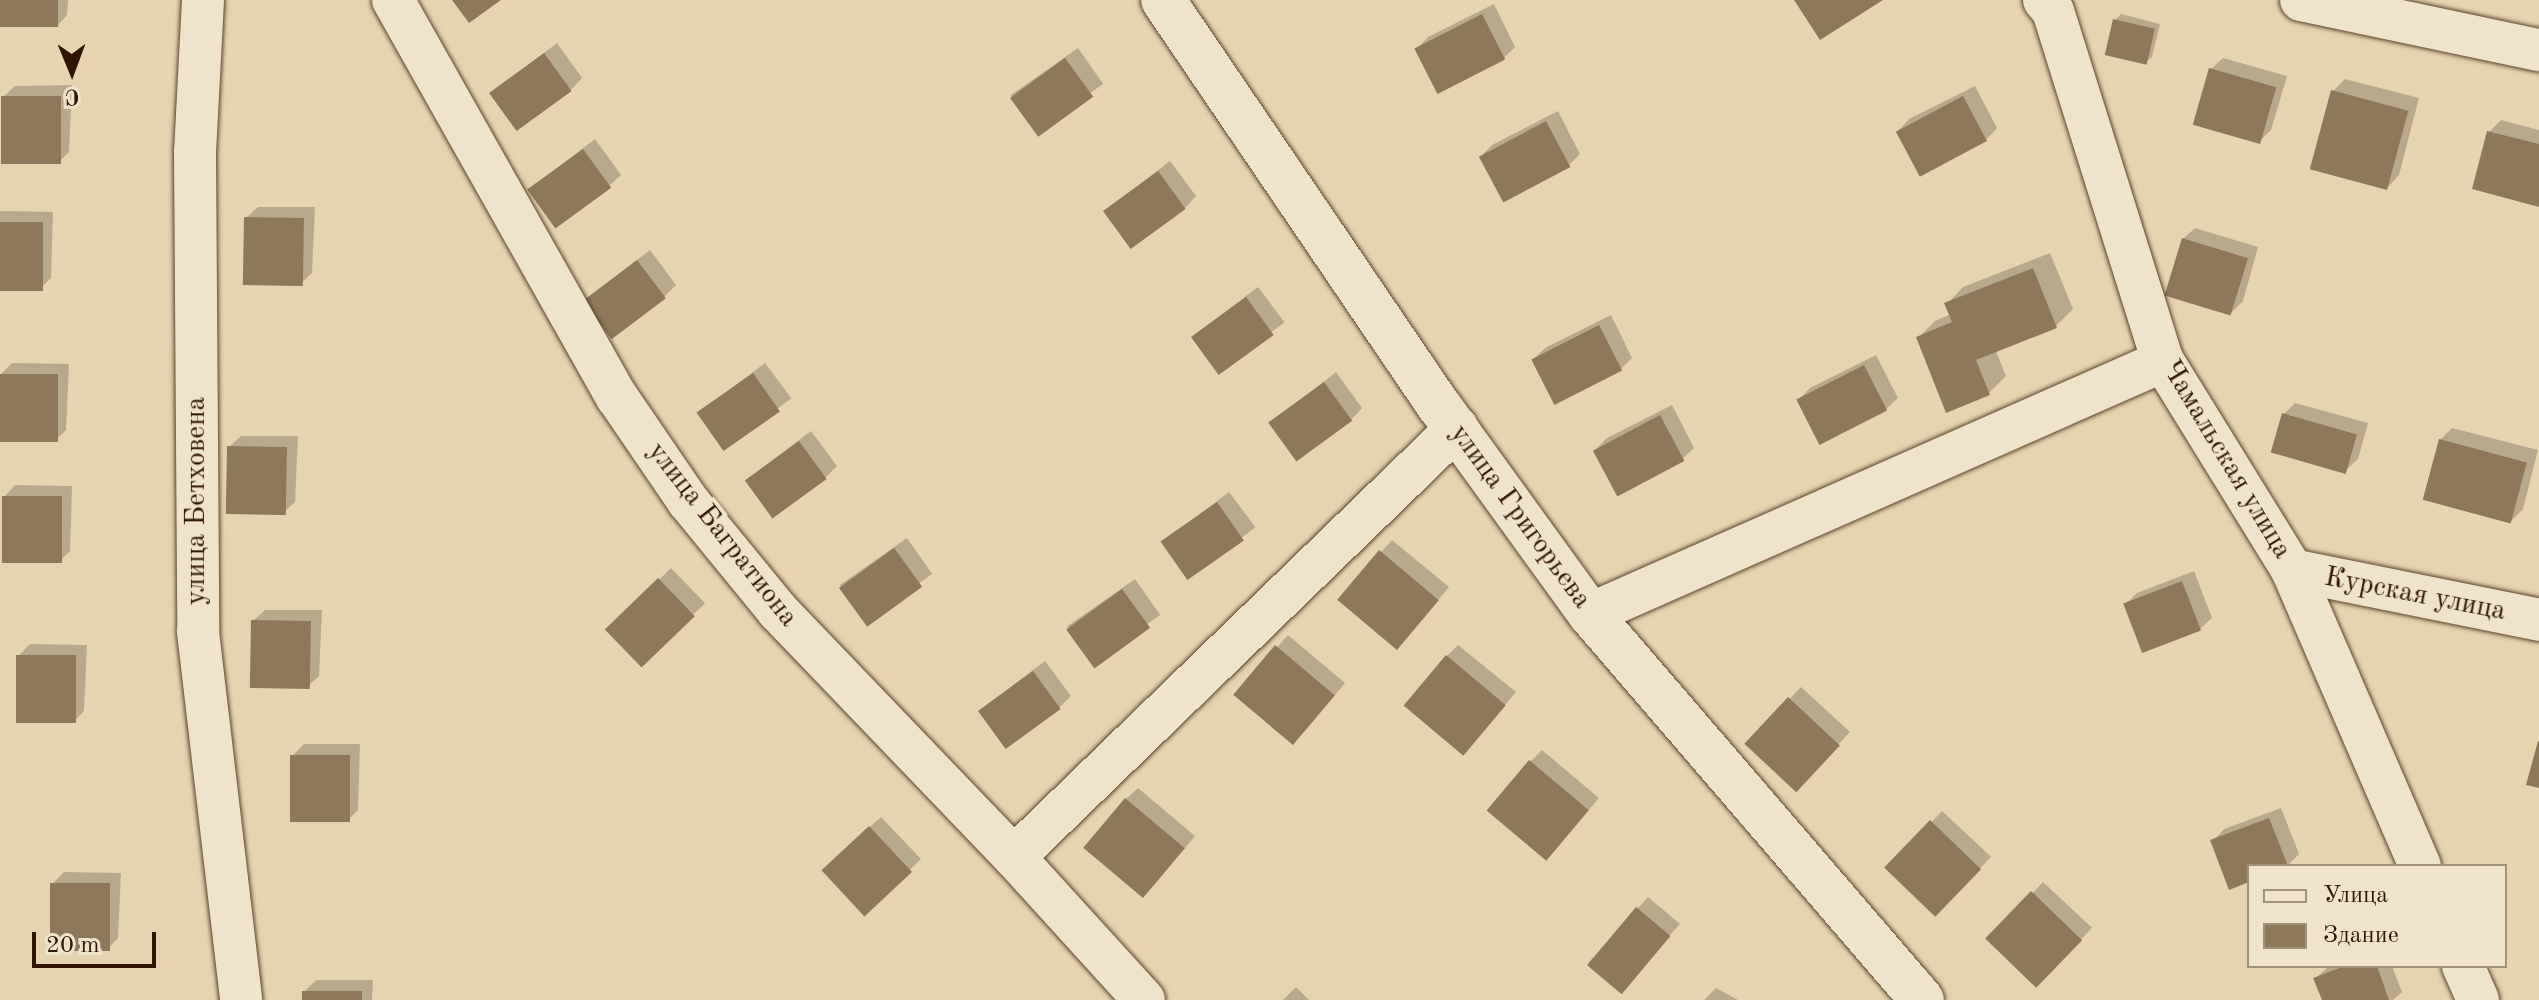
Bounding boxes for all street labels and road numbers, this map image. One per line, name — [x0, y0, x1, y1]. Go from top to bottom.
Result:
street label: Чамальская улица — [2154, 355, 2298, 565]
street label: улица Бетховена — [180, 397, 214, 605]
street label: улица Григорьева — [1442, 418, 1598, 616]
street label: улица Багратиона — [639, 436, 805, 634]
street label: Курская улица — [2322, 561, 2508, 629]

